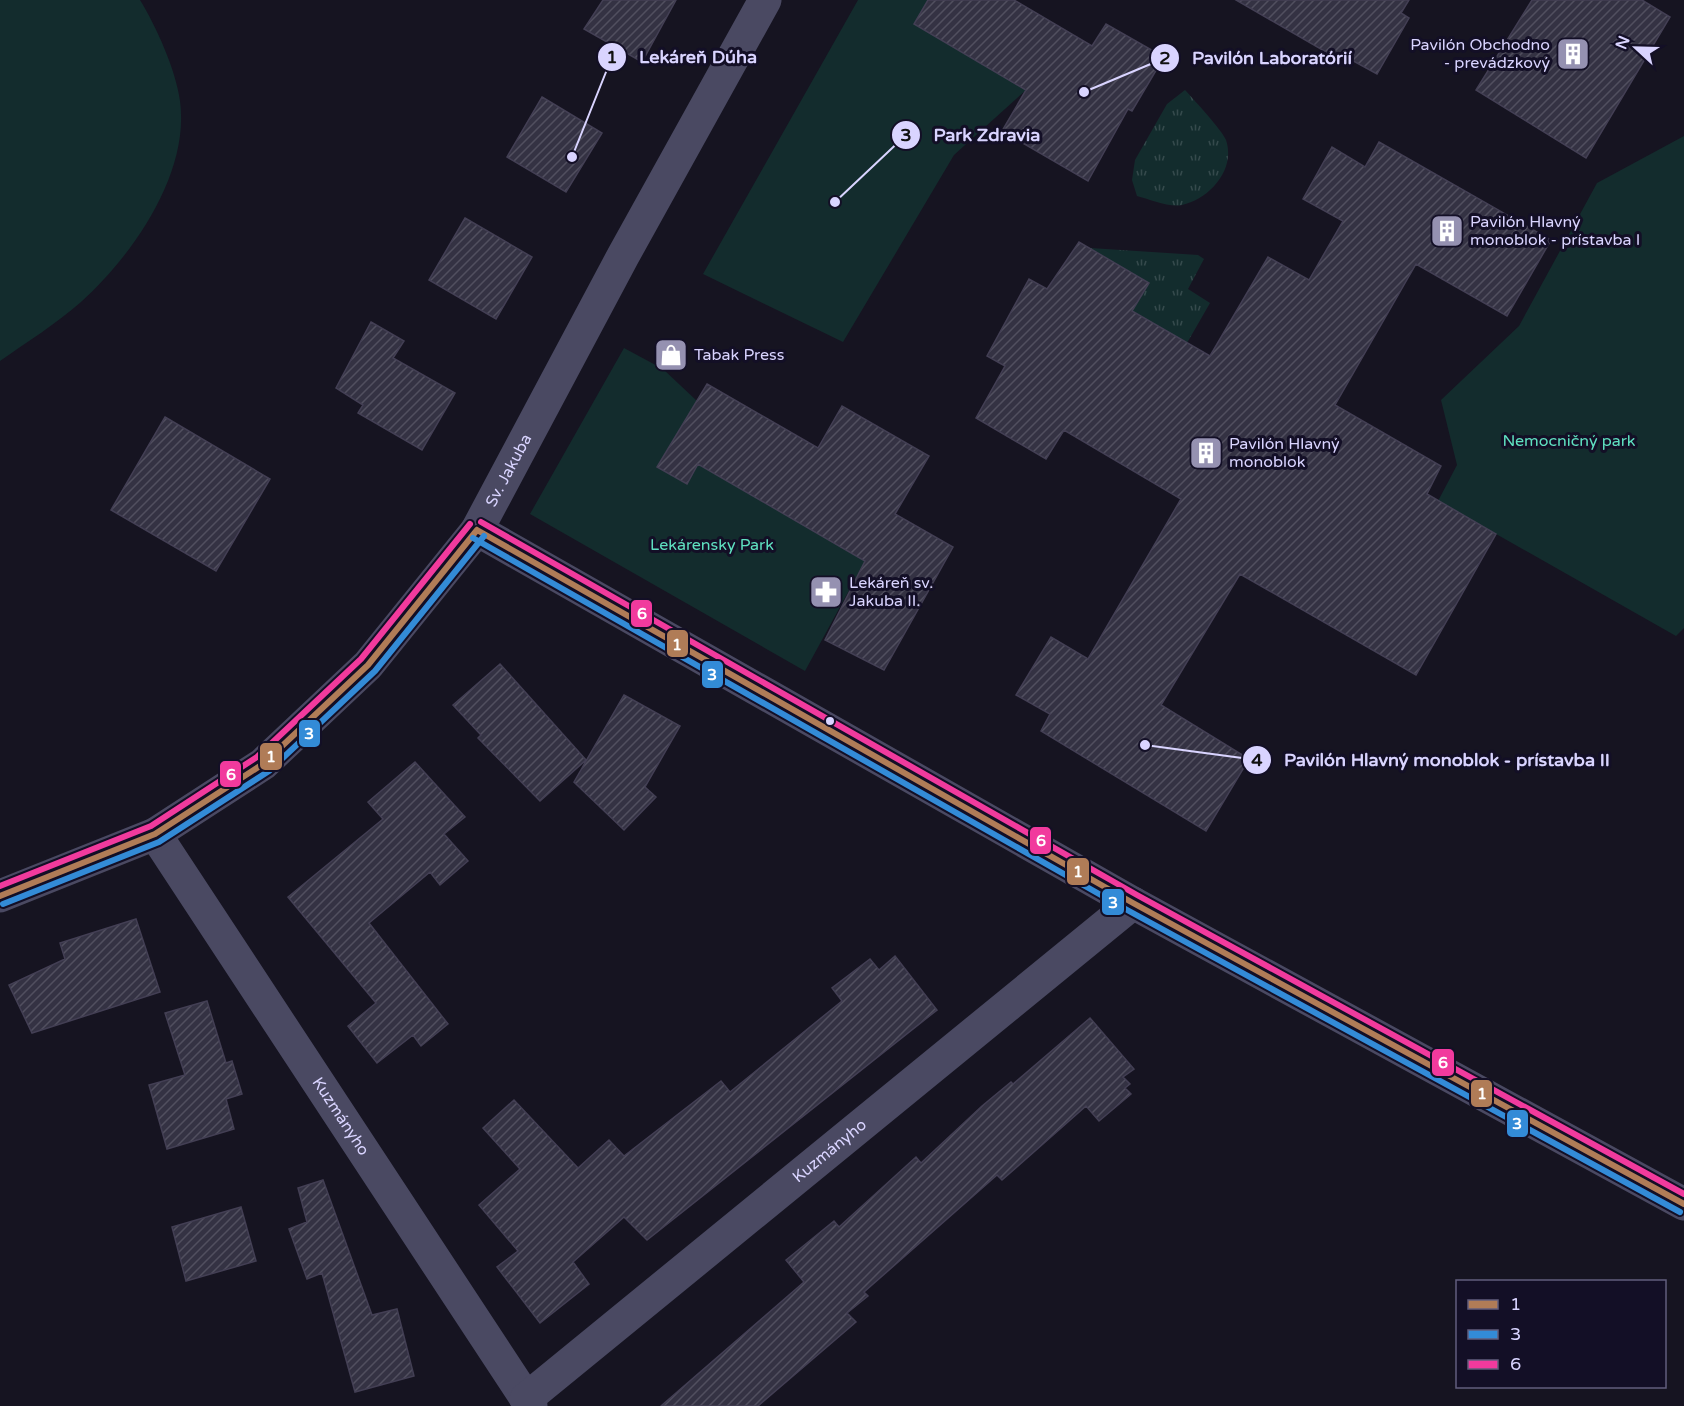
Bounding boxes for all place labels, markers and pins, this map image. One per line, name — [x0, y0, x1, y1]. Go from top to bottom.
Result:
place label: Pavilón Obchodno - prevádzkový — [1410, 35, 1550, 73]
building icon: Pavilón Obchodno - prevádzkový — [1555, 36, 1591, 72]
callout: Lekáreň Dúha — [597, 39, 769, 75]
callout: Pavilón Laboratórií — [1150, 40, 1364, 76]
callout: Park Zdravia — [891, 117, 1052, 153]
place label: Pavilón Hlavný monoblok - prístavba I — [1470, 212, 1640, 250]
building icon: Pavilón Hlavný monoblok - prístavba I — [1429, 213, 1465, 249]
shop icon: Tabak Press — [653, 337, 689, 373]
place label: Tabak Press — [694, 345, 784, 365]
place label: Pavilón Hlavný monoblok — [1229, 434, 1340, 472]
building icon: Pavilón Hlavný monoblok — [1188, 435, 1224, 471]
place label: Lekáreň sv. Jakuba II. — [849, 573, 933, 611]
pharmacy icon: Lekáreň sv. Jakuba II. — [808, 574, 844, 610]
unlabelled marker — [824, 715, 836, 727]
callout: Pavilón Hlavný monoblok - prístavba II — [1242, 742, 1622, 778]

